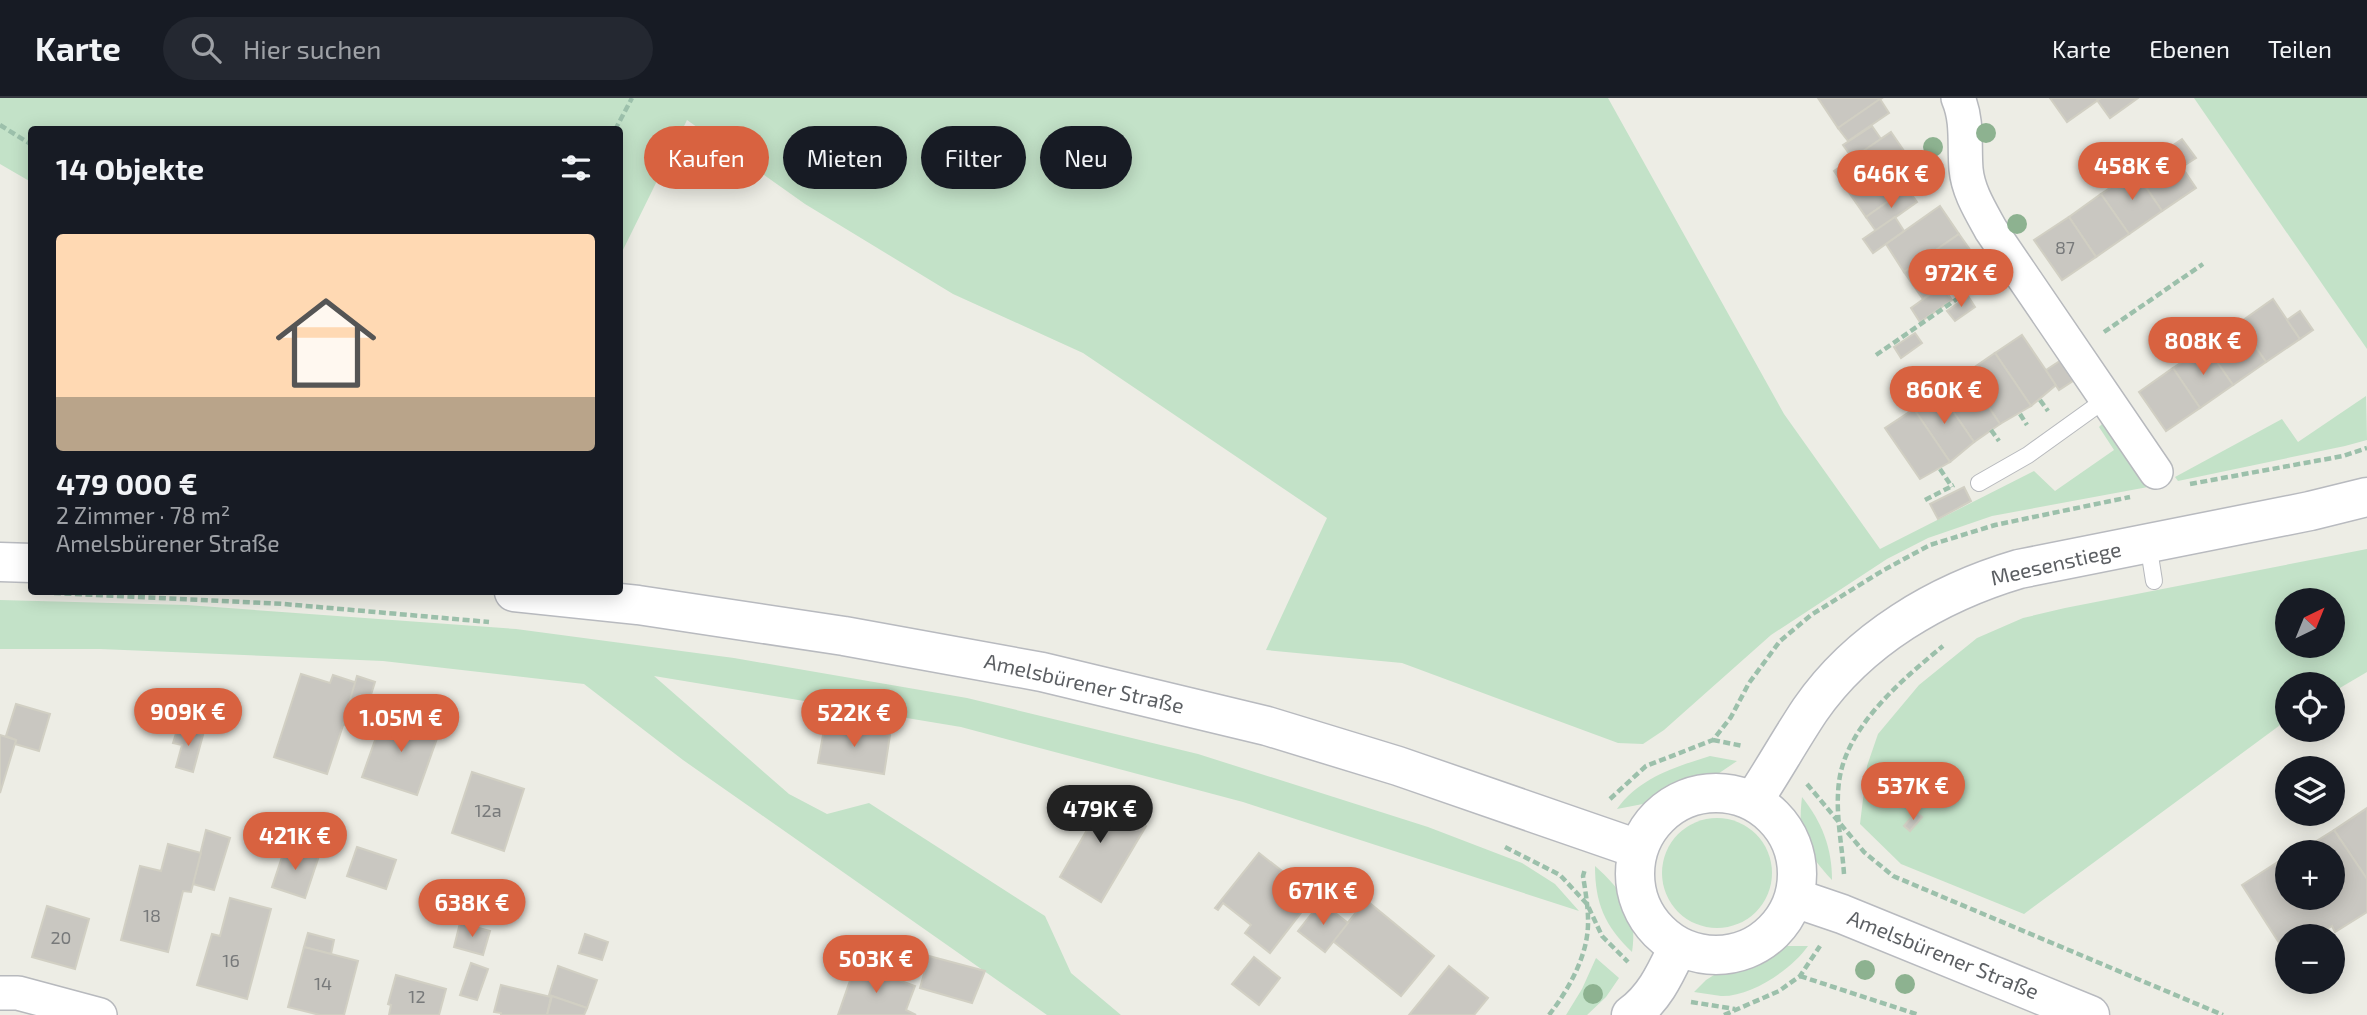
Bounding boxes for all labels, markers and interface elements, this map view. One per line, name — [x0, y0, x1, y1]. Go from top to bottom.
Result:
search box — [163, 17, 653, 80]
text: Karte — [35, 28, 121, 68]
icon: search — [187, 29, 225, 67]
text: Hier suchen — [243, 33, 381, 64]
text: Karte — [2052, 34, 2111, 63]
text: Ebenen — [2149, 34, 2230, 63]
text: Teilen — [2268, 34, 2332, 63]
chip: Kaufen — [644, 126, 769, 189]
chip: Mieten — [783, 126, 907, 189]
chip: Filter — [921, 126, 1026, 189]
chip: Neu — [1040, 126, 1132, 189]
pin: 458K € — [2075, 142, 2189, 202]
icon: filters — [557, 149, 595, 187]
text: 14 Objekte — [56, 150, 204, 186]
pin: 646K € — [1834, 150, 1948, 210]
text: 458K € — [2094, 151, 2170, 179]
text: 646K € — [1853, 159, 1929, 187]
house number: 87 — [2055, 236, 2075, 258]
pin: 972K € — [1904, 250, 2018, 309]
text: 972K € — [1924, 258, 1998, 286]
icon: home — [263, 280, 389, 406]
pin: 808K € — [2146, 317, 2260, 377]
text: 808K € — [2164, 326, 2242, 354]
pin: 860K € — [1887, 366, 2001, 426]
text: 860K € — [1906, 375, 1982, 403]
text: 479 000 € — [56, 465, 198, 501]
text: 2 Zimmer · 78 m² — [56, 501, 230, 529]
text: Amelsbürener Straße — [56, 529, 280, 557]
street label: Meesenstiege — [1988, 535, 2123, 590]
north arrow — [2275, 588, 2345, 658]
map controls — [2275, 588, 2345, 994]
street label: Amelsbürener Straße — [982, 647, 1187, 718]
button: locate — [2275, 672, 2345, 742]
pin: 909K € — [131, 688, 245, 748]
pin: 522K € — [797, 690, 911, 749]
pin: 1.05M € — [336, 694, 466, 754]
text: 909K € — [150, 697, 226, 725]
text: 522K € — [817, 698, 891, 726]
text: 1.05M € — [359, 703, 443, 731]
button: layers — [2275, 756, 2345, 826]
pin: 537K € — [1856, 762, 1970, 822]
text: 537K € — [1877, 771, 1949, 799]
pin: 479K € — [1043, 786, 1157, 845]
text: 479K € — [1063, 794, 1137, 822]
house number: 12a — [474, 799, 502, 821]
pin: 421K € — [238, 812, 352, 872]
text: 421K € — [259, 821, 331, 849]
button: + — [2275, 840, 2345, 910]
pin: 671K € — [1266, 868, 1380, 927]
text: 671K € — [1288, 876, 1358, 904]
pin: 638K € — [415, 880, 529, 939]
text: 638K € — [434, 888, 510, 916]
house number: 18 — [143, 904, 161, 926]
street label: Amelsbürener Straße — [1844, 904, 2043, 1003]
button: − — [2275, 924, 2345, 994]
house number: 20 — [51, 926, 71, 948]
pin: 503K € — [819, 936, 933, 995]
text: 503K € — [839, 944, 913, 972]
house number: 16 — [222, 949, 240, 971]
house number: 14 — [314, 972, 332, 994]
house number: 12 — [408, 985, 426, 1007]

